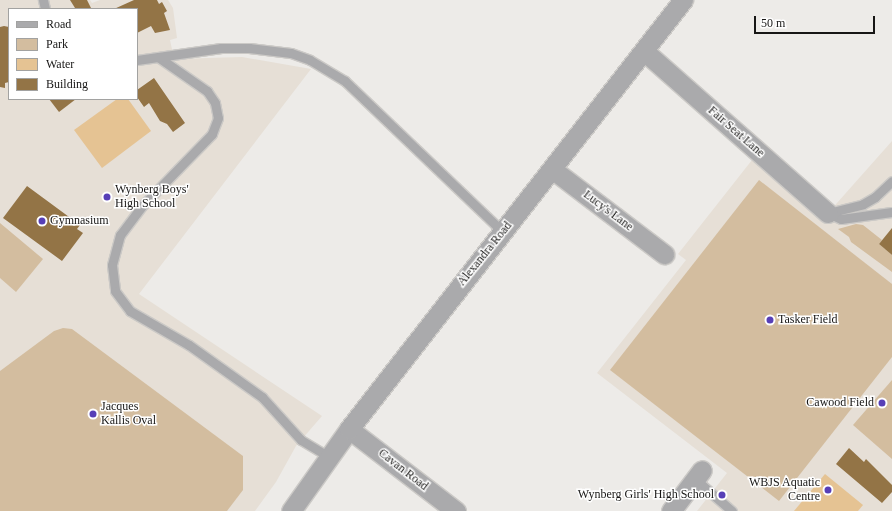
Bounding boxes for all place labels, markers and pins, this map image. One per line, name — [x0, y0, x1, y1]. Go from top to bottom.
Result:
place label: Wynberg Boys' High School — [115, 183, 189, 211]
marker: Wynberg Boys' High School — [102, 192, 112, 202]
place label: Gymnasium — [50, 214, 109, 228]
marker: Gymnasium — [37, 216, 47, 226]
place label: Tasker Field — [778, 313, 837, 327]
marker: Tasker Field — [765, 315, 775, 325]
place label: Cawood Field — [806, 396, 874, 410]
marker: Cawood Field — [877, 398, 887, 408]
place label: Jacques Kallis Oval — [101, 400, 156, 428]
marker: Jacques Kallis Oval — [88, 409, 98, 419]
place label: WBJS Aquatic Centre — [748, 476, 820, 504]
marker: WBJS Aquatic Centre — [823, 485, 833, 495]
place label: Wynberg Girls' High School — [578, 488, 714, 502]
marker: Wynberg Girls' High School — [717, 490, 727, 500]

